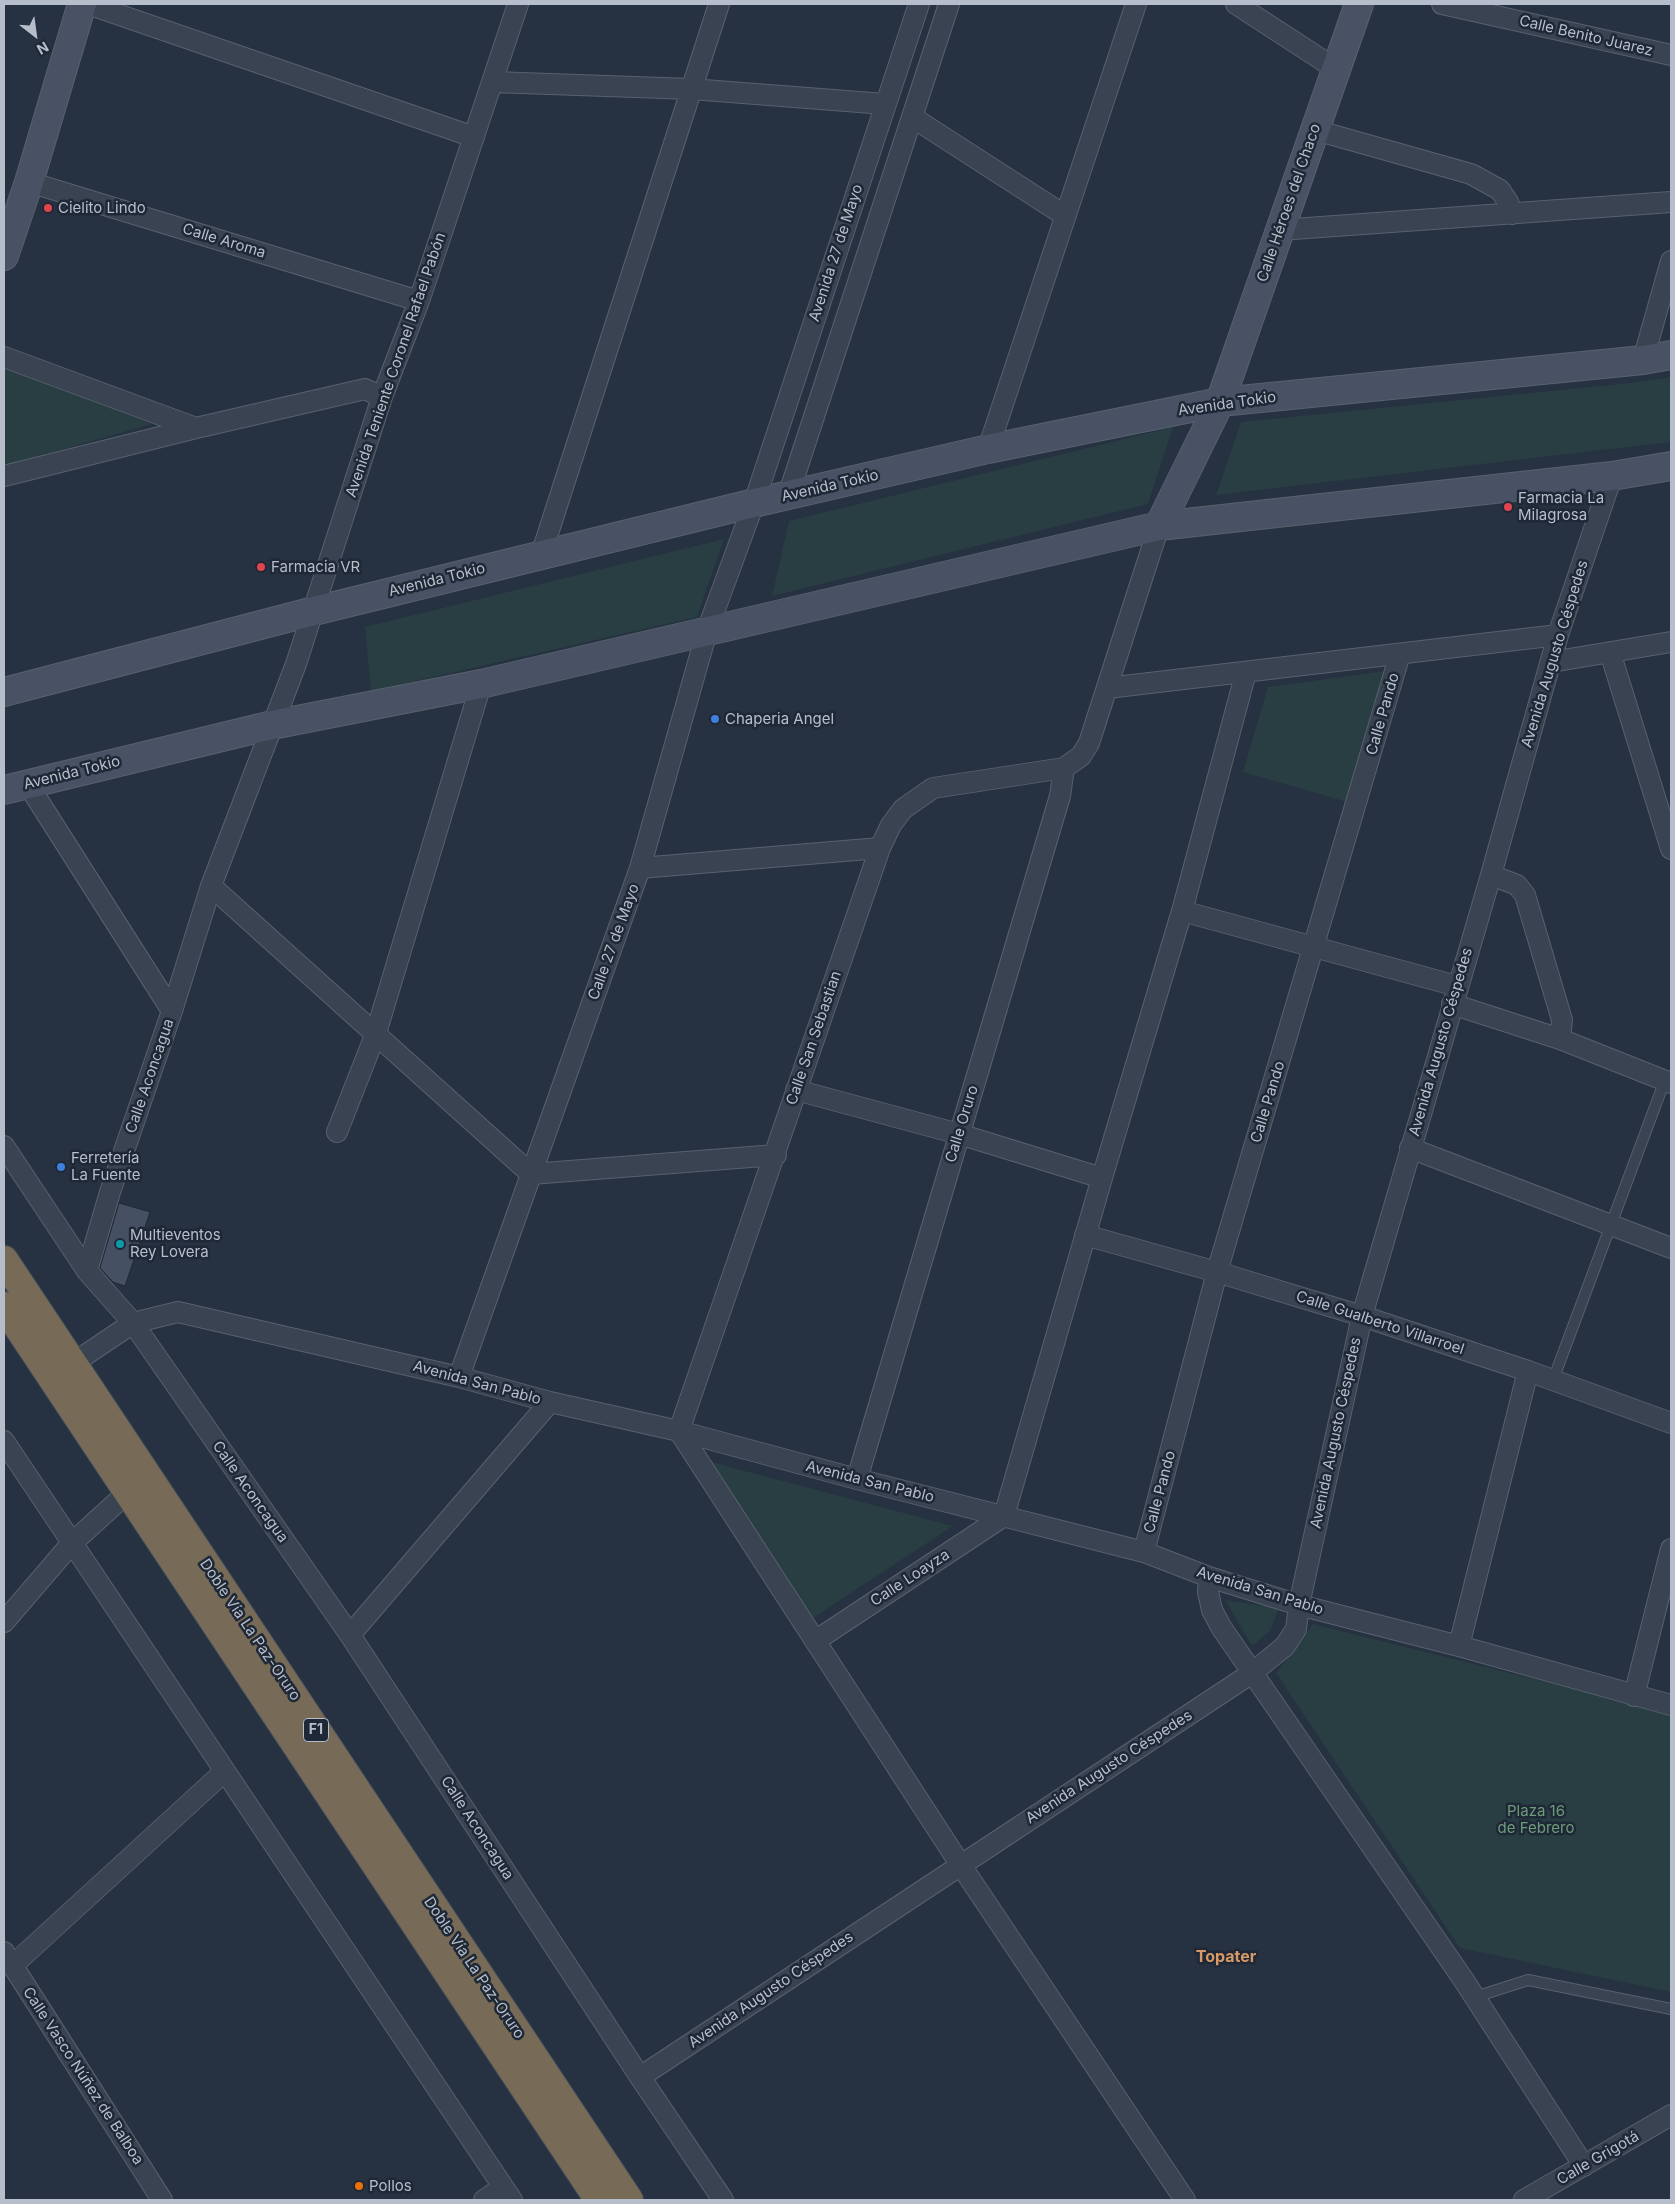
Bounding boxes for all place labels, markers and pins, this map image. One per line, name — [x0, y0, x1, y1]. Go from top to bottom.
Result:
place label: Cielito Lindo — [58, 199, 146, 217]
marker: Cielito Lindo — [42, 202, 54, 214]
place label: Farmacia La Milagrosa — [1518, 489, 1604, 524]
marker: Farmacia La Milagrosa — [1502, 501, 1514, 513]
place label: Farmacia VR — [271, 558, 360, 576]
marker: Farmacia VR — [255, 561, 267, 573]
place label: Chaperia Angel — [725, 710, 834, 728]
marker: Chaperia Angel — [709, 713, 721, 725]
place label: Ferretería La Fuente — [71, 1149, 140, 1184]
marker: Ferretería La Fuente — [55, 1161, 67, 1173]
place label: Multieventos Rey Lovera — [130, 1226, 221, 1261]
marker: Multieventos Rey Lovera — [114, 1238, 126, 1250]
place label: Pollos — [369, 2177, 412, 2195]
marker: Pollos — [353, 2180, 365, 2192]

